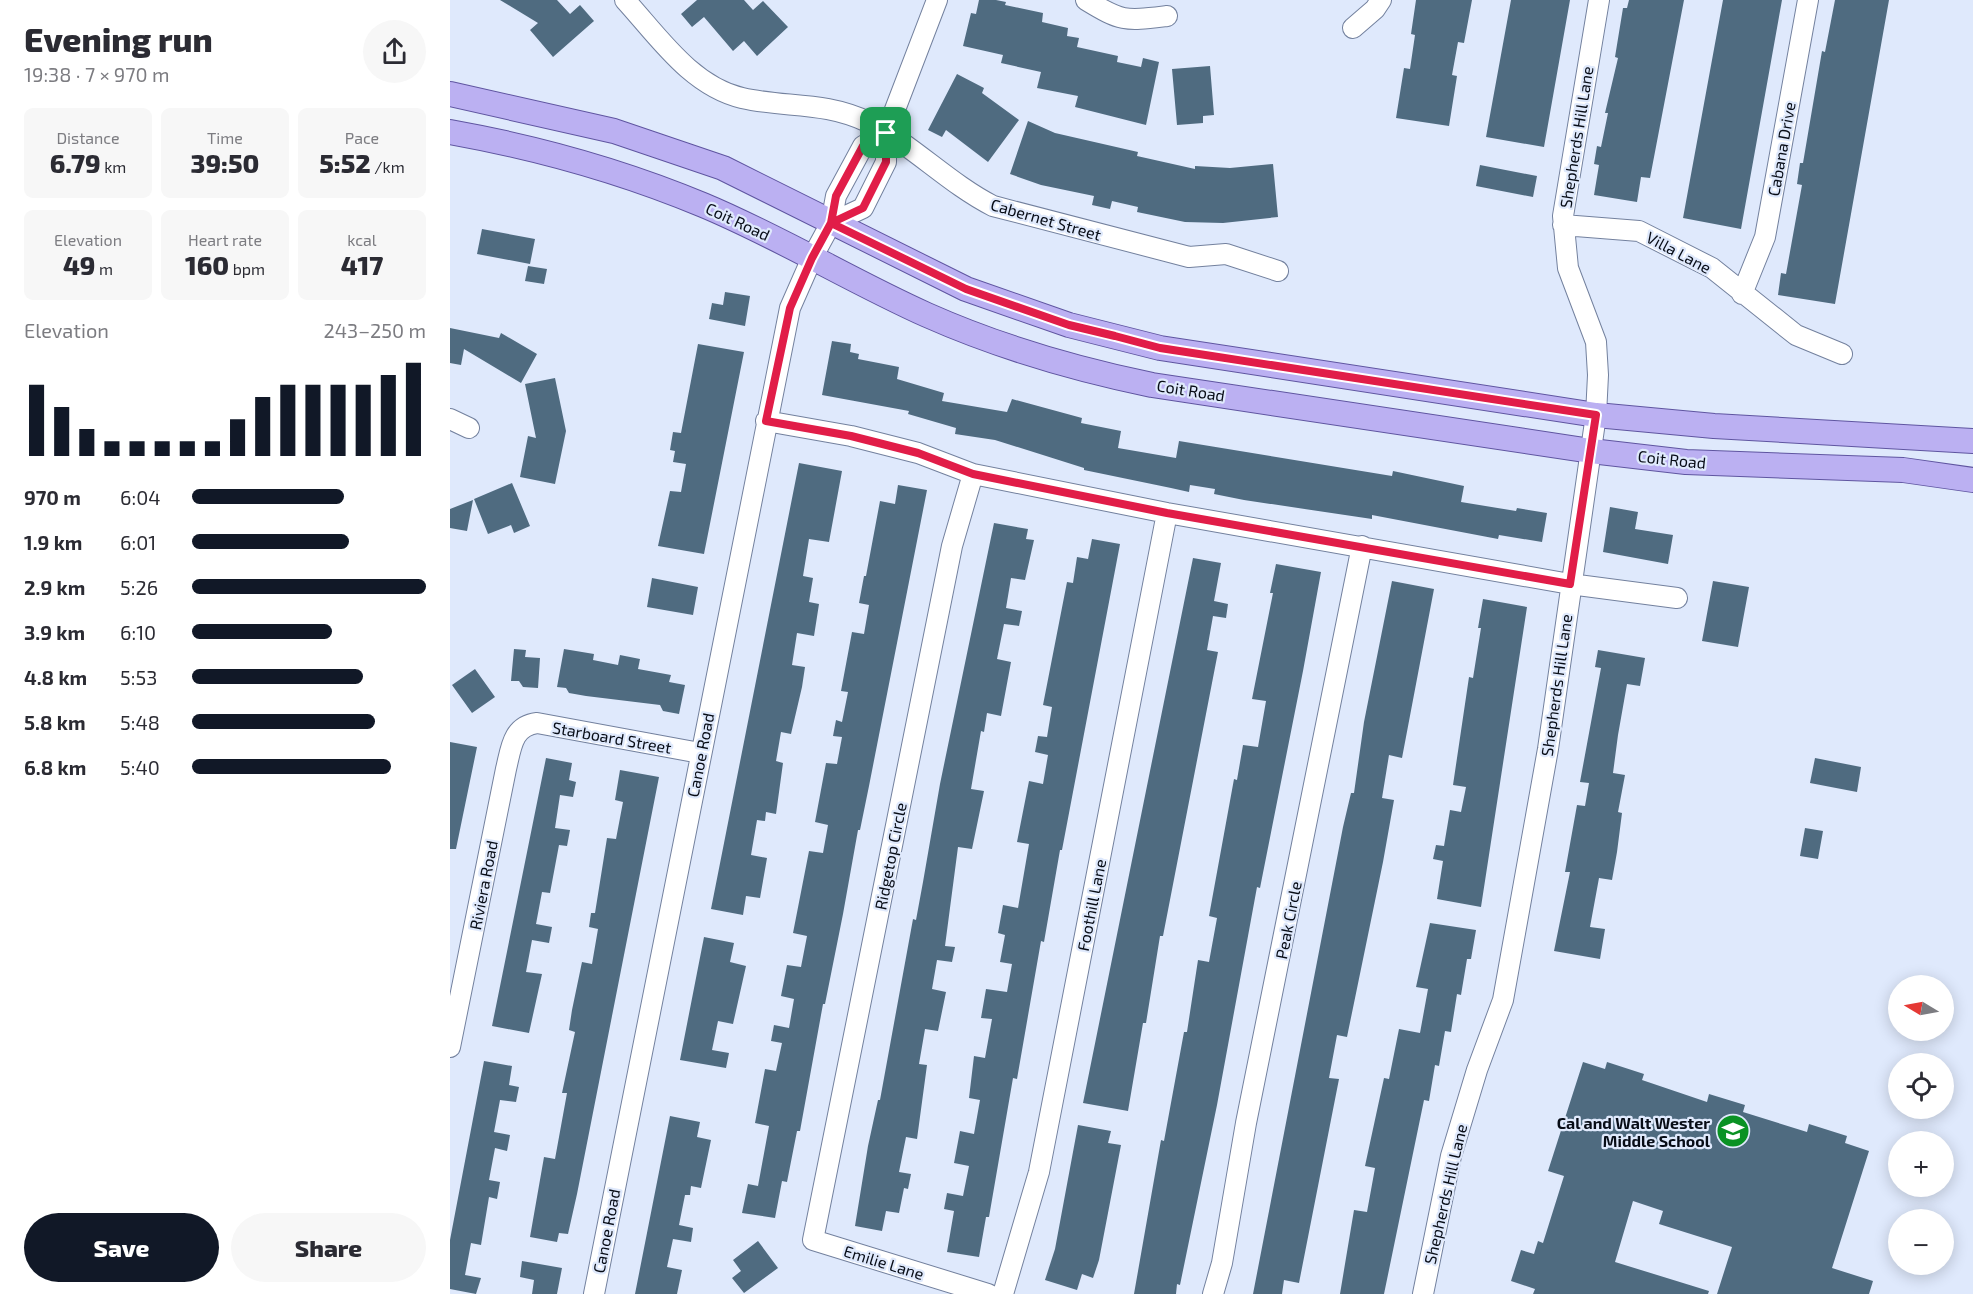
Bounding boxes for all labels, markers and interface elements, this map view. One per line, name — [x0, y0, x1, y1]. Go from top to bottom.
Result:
text: Evening run — [24, 19, 213, 59]
button: share — [363, 20, 426, 83]
text: 19:38 · 7 × 970 m — [24, 62, 170, 86]
street label: Shepherds Hill Lane — [1555, 65, 1597, 209]
street label: Cabana Drive — [1763, 100, 1799, 198]
pin — [860, 107, 911, 158]
icon: arrive — [869, 116, 902, 149]
text: Distance — [56, 128, 120, 147]
text: Time — [207, 128, 243, 147]
text: Pace — [345, 128, 379, 147]
text: 6.79 — [50, 147, 101, 178]
text: 39:50 — [191, 147, 259, 178]
text: 5:52 — [319, 147, 371, 178]
text: km — [101, 157, 126, 176]
text: /km — [371, 157, 405, 176]
street label: Cabernet Street — [989, 194, 1103, 244]
street label: Coit Road — [703, 198, 773, 244]
street label: Villa Lane — [1643, 227, 1715, 277]
text: Elevation — [54, 230, 122, 249]
text: Heart rate — [188, 230, 262, 249]
text: kcal — [347, 230, 377, 249]
text: 49 — [63, 249, 95, 280]
text: 160 — [185, 249, 229, 280]
text: 417 — [341, 249, 383, 280]
text: m — [95, 259, 113, 278]
text: bpm — [229, 259, 265, 278]
text: Elevation — [24, 318, 109, 342]
text: 243–250 m — [324, 318, 426, 342]
street label: Coit Road — [1156, 375, 1226, 405]
street label: Coit Road — [1637, 446, 1707, 472]
text: 970 m — [24, 485, 81, 509]
text: 6:04 — [120, 485, 161, 509]
text: 1.9 km — [24, 530, 82, 554]
text: 6:01 — [120, 530, 156, 554]
text: 2.9 km — [24, 575, 85, 599]
text: 5:26 — [120, 575, 158, 599]
street label: Shepherds Hill Lane — [1537, 613, 1575, 757]
text: 3.9 km — [24, 620, 85, 644]
text: 6:10 — [120, 620, 156, 644]
text: 4.8 km — [24, 665, 87, 689]
text: 5:53 — [120, 665, 157, 689]
text: 5.8 km — [24, 710, 86, 734]
text: 5:48 — [120, 710, 160, 734]
street label: Canoe Road — [683, 711, 717, 799]
street label: Starboard Street — [551, 717, 673, 757]
text: 6.8 km — [24, 755, 86, 779]
text: 5:40 — [120, 755, 160, 779]
street label: Ridgetop Circle — [870, 801, 910, 911]
street label: Riviera Road — [465, 839, 501, 931]
street label: Foothill Lane — [1073, 857, 1109, 953]
street label: Peak Circle — [1271, 880, 1305, 960]
north arrow — [1888, 975, 1954, 1041]
map controls — [1888, 975, 1954, 1275]
button: locate — [1888, 1053, 1954, 1119]
place label: Cal and Walt Wester Middle School — [1557, 1113, 1711, 1150]
school or university icon: Cal and Walt Wester Middle School — [1715, 1113, 1751, 1149]
street label: Shepherds Hill Lane — [1420, 1122, 1470, 1266]
button: + — [1888, 1131, 1954, 1197]
street label: Canoe Road — [589, 1187, 623, 1275]
button: − — [1888, 1209, 1954, 1275]
button: Save — [24, 1213, 219, 1282]
button: Share — [231, 1213, 426, 1282]
street label: Emilie Lane — [842, 1241, 926, 1283]

